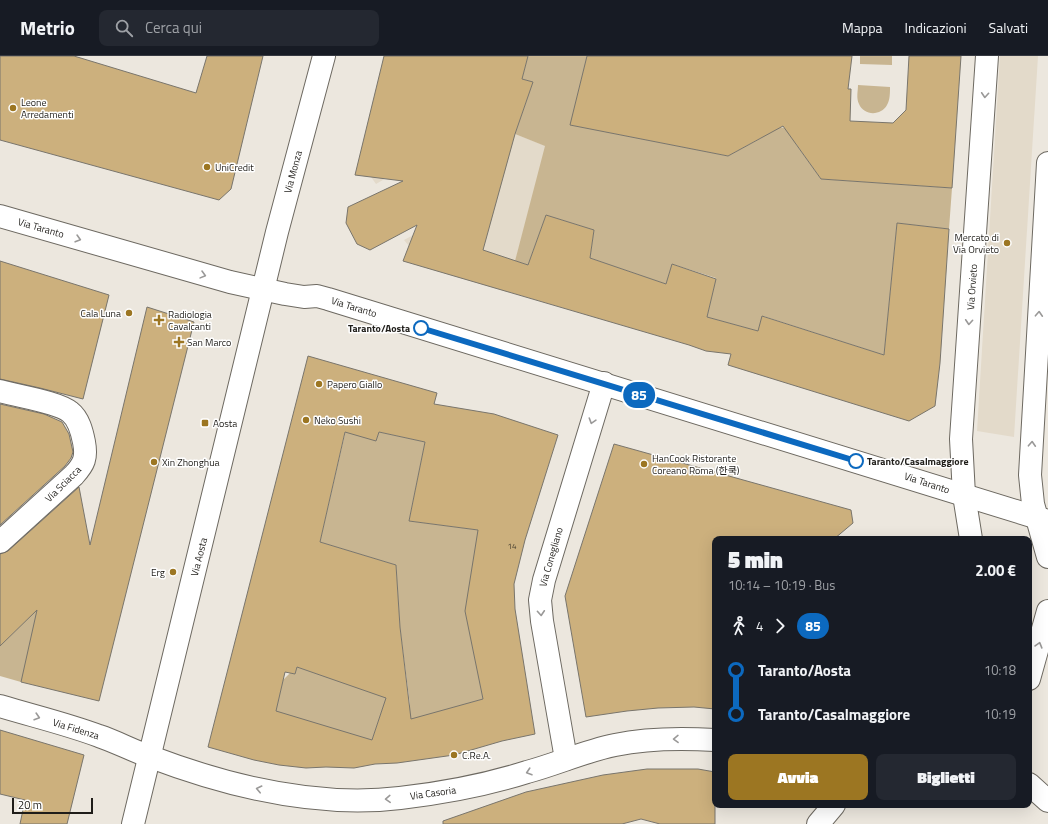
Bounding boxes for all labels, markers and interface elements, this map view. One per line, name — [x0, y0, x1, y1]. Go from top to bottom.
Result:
search box — [99, 10, 379, 46]
text: Metrio — [20, 13, 75, 42]
text: Cerca qui — [145, 16, 202, 39]
icon: search — [113, 17, 135, 39]
text: Mappa — [842, 17, 883, 38]
text: Indicazioni — [905, 17, 967, 38]
text: Salvati — [989, 17, 1028, 38]
one-way arrow — [980, 92, 989, 98]
place label: Leone Arredamenti — [21, 95, 74, 122]
marker: Leone Arredamenti — [8, 103, 18, 113]
street label: Via Monza — [280, 149, 306, 195]
place label: UniCredit — [215, 160, 254, 175]
marker: UniCredit — [202, 162, 212, 172]
street label: Via Taranto — [16, 214, 66, 242]
place label: Mercato di Via Orvieto — [953, 230, 999, 257]
one-way arrow — [74, 234, 81, 242]
marker: Mercato di Via Orvieto — [1002, 238, 1012, 248]
street label: Via Orvieto — [963, 263, 981, 311]
one-way arrow — [199, 270, 206, 279]
street label: Via Taranto — [329, 293, 379, 321]
place label: Cala Luna — [81, 306, 121, 321]
place label: Radiologia Cavalcanti — [168, 307, 212, 334]
marker: Cala Luna — [124, 308, 134, 318]
one-way arrow — [1035, 311, 1044, 317]
marker: Radiologia Cavalcanti — [153, 314, 165, 326]
one-way arrow — [965, 319, 974, 325]
marker: Taranto/Aosta — [413, 320, 429, 336]
place label: Taranto/Aosta — [348, 321, 410, 336]
place label: San Marco — [187, 335, 231, 350]
marker: San Marco — [174, 337, 184, 347]
place label: Papero Giallo — [327, 377, 382, 392]
marker: Papero Giallo — [314, 379, 324, 389]
line badge: 85 — [621, 382, 657, 408]
text: 85 — [631, 384, 647, 405]
place label: Neko Sushi — [314, 413, 361, 428]
marker: Neko Sushi — [301, 415, 311, 425]
place label: Aosta — [213, 416, 237, 431]
one-way arrow — [588, 417, 597, 424]
marker: Aosta — [200, 418, 210, 428]
one-way arrow — [1028, 441, 1036, 447]
place label: HanCook Ristorante Coreano Roma (한쿡) — [652, 451, 740, 478]
marker: Taranto/Casalmaggiore — [848, 453, 864, 469]
place label: Taranto/Casalmaggiore — [867, 454, 968, 469]
place label: Xin Zhonghua — [162, 455, 220, 470]
marker: Xin Zhonghua — [149, 457, 159, 467]
marker: HanCook Ristorante Coreano Roma (한쿡) — [639, 459, 649, 469]
street label: Via Sciacca — [41, 462, 85, 506]
street label: Via Taranto — [902, 469, 952, 497]
street label: Via Conegliano — [535, 525, 567, 589]
street label: Via Aosta — [187, 536, 211, 578]
house number: 14 — [508, 540, 517, 552]
text: 5 min — [728, 543, 783, 577]
text: 2.00 € — [975, 559, 1016, 582]
place label: Erg — [151, 565, 165, 580]
marker: Erg — [168, 567, 178, 577]
text: 10:14 – 10:19 · Bus — [728, 575, 835, 595]
one-way arrow — [537, 610, 546, 616]
icon: walk — [728, 615, 750, 637]
icon: forward — [769, 615, 791, 637]
text: 85 — [805, 615, 821, 636]
text: 4 — [756, 616, 763, 636]
one-way arrow — [1034, 642, 1043, 649]
text: Taranto/Aosta — [758, 659, 851, 682]
text: 10:18 — [984, 660, 1016, 680]
text: Taranto/Casalmaggiore — [758, 703, 910, 726]
text: 10:19 — [984, 704, 1016, 724]
one-way arrow — [34, 712, 41, 721]
street label: Via Fidenza — [51, 715, 101, 743]
one-way arrow — [673, 735, 679, 743]
place label: C.Re.A. — [462, 748, 491, 763]
marker: C.Re.A. — [449, 750, 459, 760]
button: Avvia — [728, 754, 868, 800]
button: Biglietti — [876, 754, 1016, 800]
one-way arrow — [526, 767, 533, 775]
street label: Via Casoria — [409, 782, 457, 804]
one-way arrow — [256, 786, 262, 794]
one-way arrow — [385, 795, 391, 803]
scale bar — [12, 796, 93, 815]
text: 20 m — [18, 797, 42, 813]

